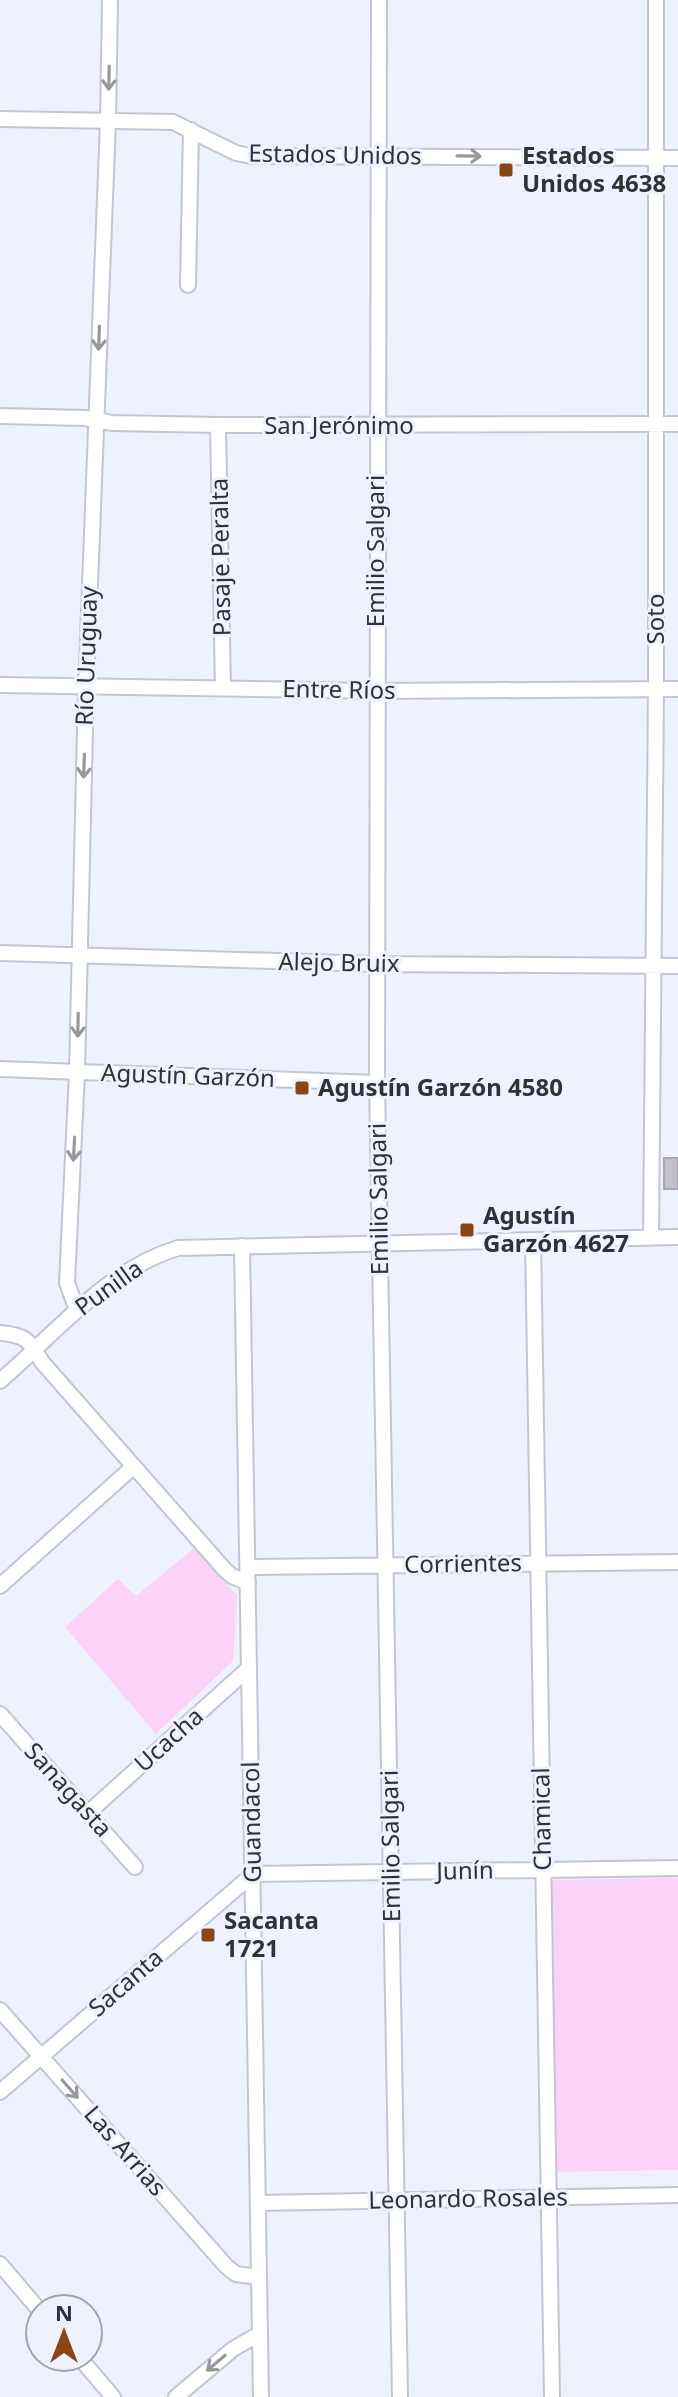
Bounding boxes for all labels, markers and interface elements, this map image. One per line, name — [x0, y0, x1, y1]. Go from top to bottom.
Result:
one-way arrow — [101, 64, 116, 91]
street label: Estados Unidos — [248, 135, 422, 172]
place label: Estados Unidos 4638 — [522, 138, 666, 199]
one-way arrow — [455, 149, 482, 164]
marker: Estados Unidos 4638 — [497, 161, 515, 179]
one-way arrow — [92, 324, 107, 351]
street label: San Jerónimo — [264, 408, 414, 441]
street label: Emilio Salgari — [358, 475, 391, 627]
street label: Pasaje Peralta — [202, 478, 237, 636]
street label: Río Uruguay — [67, 585, 104, 726]
street label: Soto — [638, 594, 671, 644]
street label: Entre Ríos — [282, 671, 396, 706]
one-way arrow — [76, 752, 91, 779]
street label: Alejo Bruix — [278, 944, 400, 979]
one-way arrow — [70, 1011, 86, 1038]
street label: Agustín Garzón — [101, 1055, 275, 1094]
place label: Agustín Garzón 4580 — [318, 1070, 563, 1103]
marker: Agustín Garzón 4580 — [293, 1079, 311, 1097]
street label: Emilio Salgari — [360, 1123, 395, 1275]
one-way arrow — [66, 1135, 81, 1162]
place label: Agustín Garzón 4627 — [483, 1198, 629, 1259]
marker: Agustín Garzón 4627 — [458, 1221, 476, 1239]
street label: Punilla — [68, 1251, 149, 1323]
street label: Corrientes — [404, 1545, 522, 1580]
street label: Ucacha — [126, 1699, 210, 1779]
street label: Sanagasta — [18, 1735, 120, 1843]
street label: Guandacol — [233, 1761, 268, 1883]
street label: Chamical — [523, 1767, 558, 1871]
street label: Emilio Salgari — [372, 1770, 407, 1922]
street label: Junín — [434, 1853, 494, 1887]
place label: Sacanta 1721 — [224, 1903, 319, 1964]
marker: Sacanta 1721 — [199, 1926, 217, 1944]
street label: Sacanta — [81, 1940, 169, 2023]
one-way arrow — [61, 2079, 79, 2099]
street label: Las Arrias — [78, 2098, 175, 2202]
street label: Leonardo Rosales — [368, 2179, 568, 2216]
north arrow — [24, 2293, 104, 2373]
text: N — [55, 2297, 73, 2327]
one-way arrow — [206, 2354, 227, 2372]

